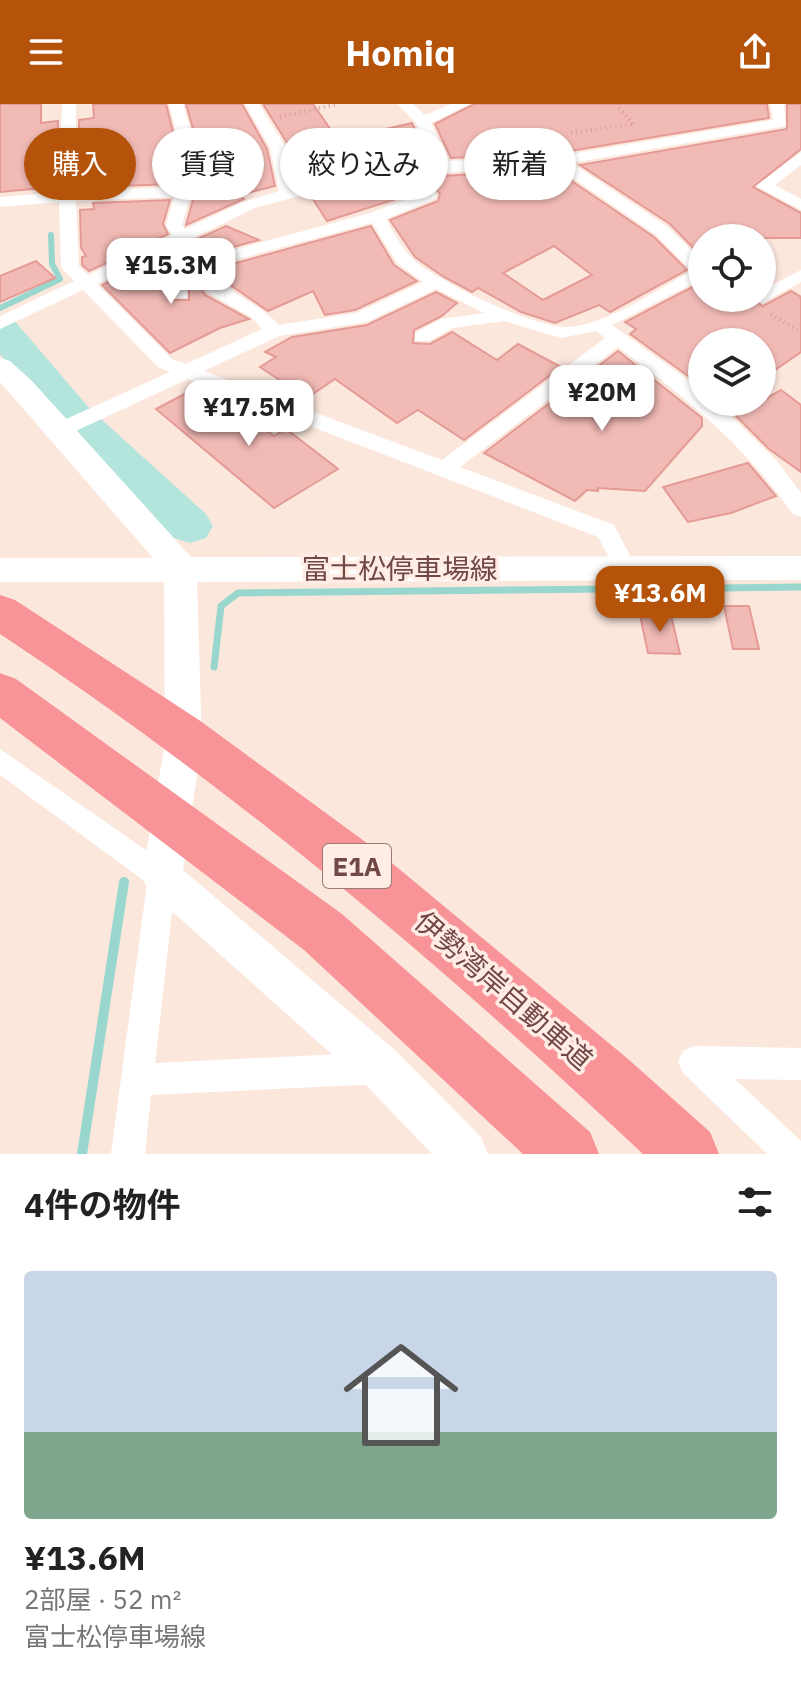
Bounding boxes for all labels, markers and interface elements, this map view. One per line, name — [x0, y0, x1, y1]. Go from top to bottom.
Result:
text: Homiq — [345, 29, 456, 76]
icon: menu — [24, 30, 68, 74]
icon: share — [733, 30, 777, 74]
chip: 購入 — [24, 128, 136, 200]
chip: 賃貸 — [152, 128, 264, 200]
chip: 絞り込み — [280, 128, 448, 200]
chip: 新着 — [464, 128, 576, 200]
map controls — [688, 224, 776, 416]
button: locate — [688, 224, 776, 312]
pin: ¥15.3M — [106, 238, 236, 306]
text: ¥15.3M — [124, 247, 218, 281]
button: layers — [688, 328, 776, 416]
pin: ¥20M — [555, 365, 649, 433]
text: ¥20M — [567, 374, 637, 408]
pin: ¥17.5M — [184, 380, 314, 448]
text: ¥17.5M — [202, 389, 296, 423]
street label: 富士松停車場線 — [302, 550, 498, 587]
pin: ¥13.6M — [595, 566, 725, 634]
text: ¥13.6M — [613, 575, 707, 609]
road number: E1A — [323, 844, 391, 888]
street label: 伊勢湾岸自動車道 — [407, 903, 601, 1077]
icon: filters — [733, 1180, 777, 1224]
text: 4件の物件 — [24, 1182, 180, 1226]
icon: home — [329, 1323, 473, 1467]
text: ¥13.6M — [24, 1535, 146, 1579]
text: 2部屋 · 52 m² — [24, 1582, 181, 1616]
text: 富士松停車場線 — [24, 1619, 206, 1653]

